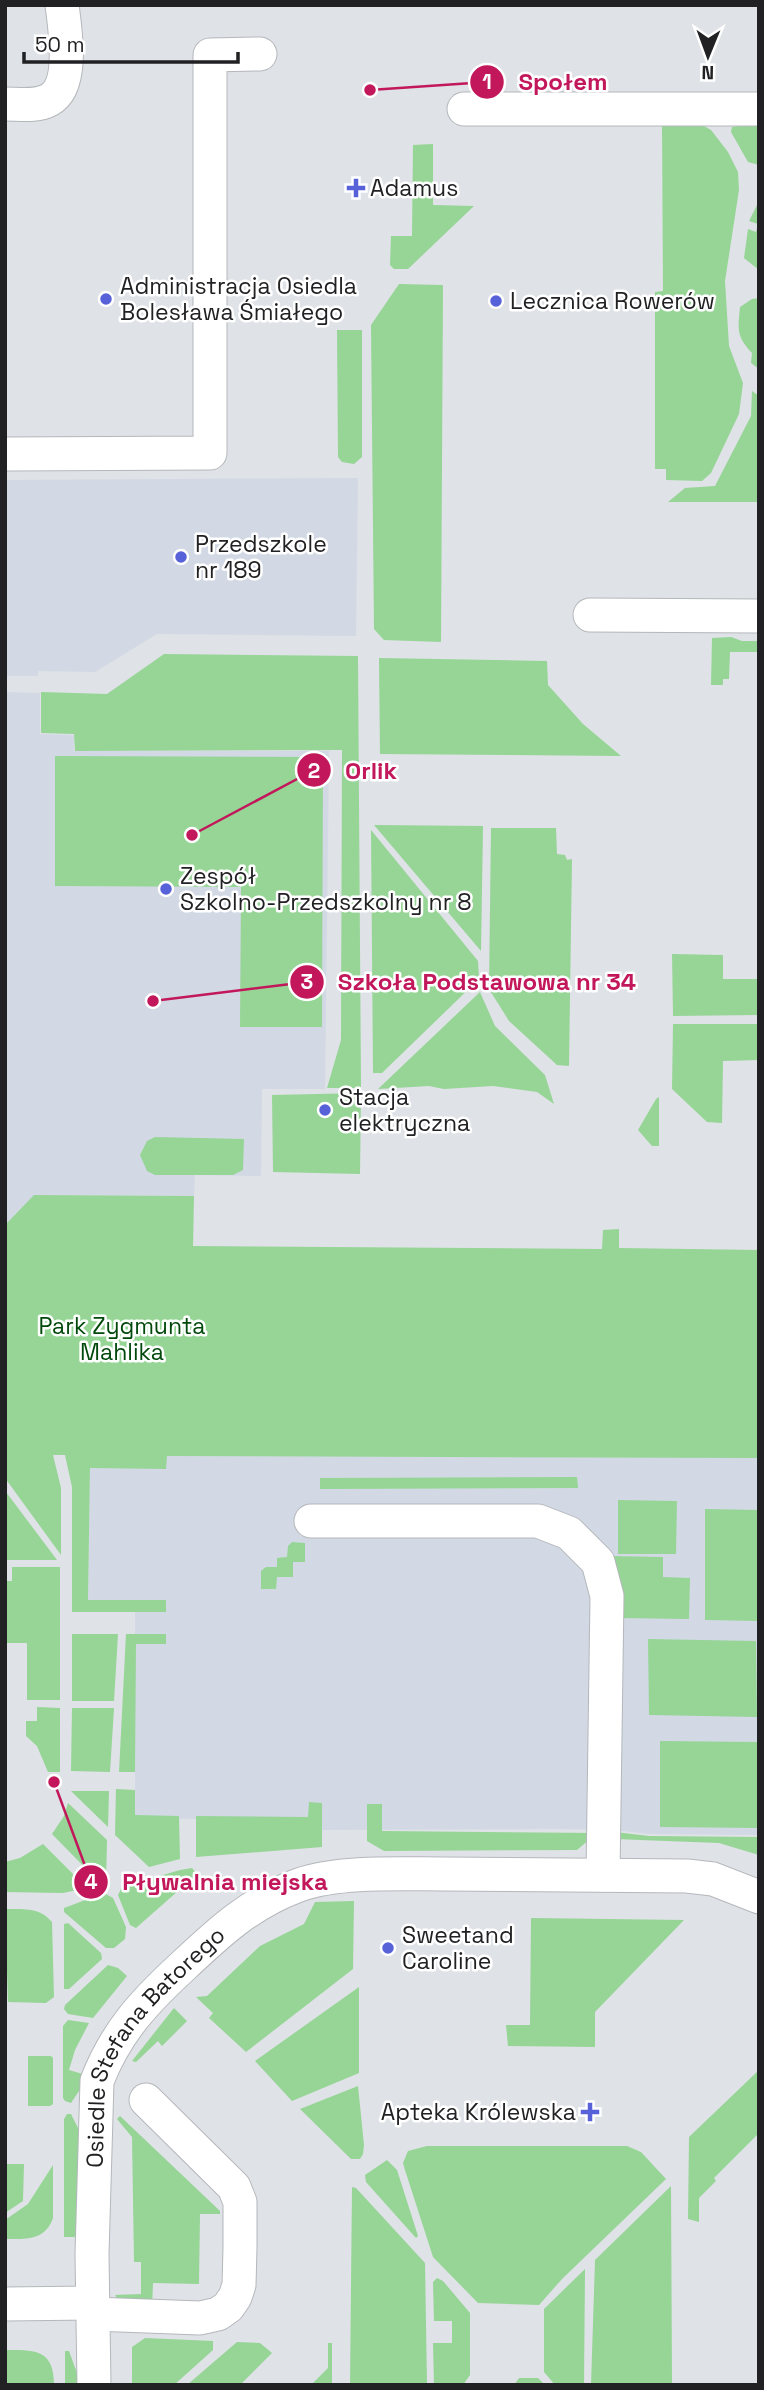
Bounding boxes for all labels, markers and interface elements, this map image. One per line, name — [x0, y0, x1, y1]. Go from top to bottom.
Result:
scale bar — [24, 21, 238, 65]
north arrow — [673, 21, 743, 91]
text: 50 m — [35, 31, 85, 58]
callout: Społem — [470, 59, 621, 104]
text: N — [701, 60, 714, 85]
text: Społem — [519, 66, 607, 97]
text: 1 — [482, 68, 492, 95]
place label: Adamus — [370, 173, 458, 203]
marker: Adamus — [348, 180, 364, 196]
place label: Administracja Osiedla Bolesława Śmiałego — [120, 271, 357, 327]
place label: Lecznica Rowerów — [510, 286, 715, 316]
marker: Administracja Osiedla Bolesława Śmiałego — [98, 291, 114, 307]
marker: Lecznica Rowerów — [488, 293, 504, 309]
place label: Przedszkole nr 189 — [195, 529, 327, 585]
marker: Przedszkole nr 189 — [173, 549, 189, 565]
callout: Orlik — [296, 748, 411, 793]
text: Orlik — [345, 755, 397, 786]
text: 2 — [308, 757, 320, 784]
place label: Zespół Szkolno-Przedszkolny nr 8 — [180, 861, 472, 917]
marker: Zespół Szkolno-Przedszkolny nr 8 — [158, 881, 174, 897]
callout: Szkoła Podstawowa nr 34 — [289, 959, 651, 1004]
text: Szkoła Podstawowa nr 34 — [338, 966, 636, 997]
text: 3 — [301, 968, 313, 995]
place label: Stacja elektryczna — [339, 1082, 470, 1138]
marker: Stacja elektryczna — [317, 1102, 333, 1118]
park label: Park Zygmunta Mahlika — [39, 1311, 205, 1367]
callout: Pływalnia miejska — [73, 1859, 342, 1904]
text: Pływalnia miejska — [122, 1866, 328, 1897]
text: 4 — [84, 1868, 98, 1895]
street label: Osiedle Stefana Batorego — [79, 1920, 231, 2168]
place label: Sweetand Caroline — [402, 1920, 514, 1976]
marker: Sweetand Caroline — [380, 1940, 396, 1956]
place label: Apteka Królewska — [381, 2097, 576, 2127]
marker: Apteka Królewska — [582, 2104, 598, 2120]

